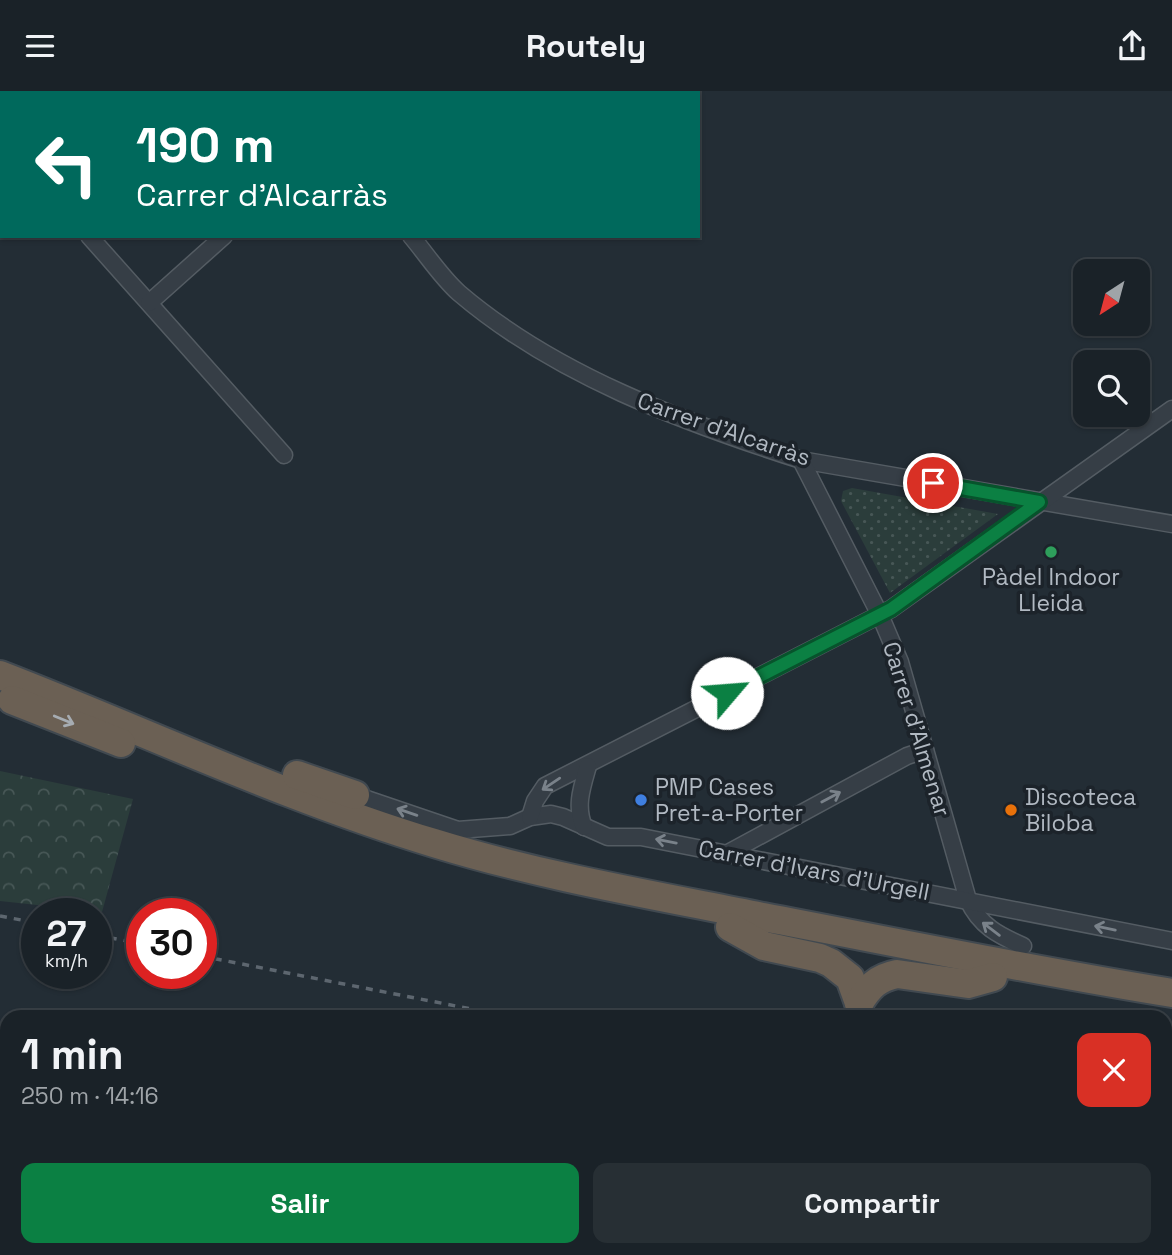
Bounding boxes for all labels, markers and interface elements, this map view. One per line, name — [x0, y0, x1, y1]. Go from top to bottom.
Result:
text: Routely — [526, 26, 646, 66]
icon: menu — [21, 27, 59, 65]
icon: share — [1113, 27, 1151, 65]
text: 190 m — [136, 114, 274, 176]
icon: left — [21, 119, 112, 210]
text: Carrer d'Alcarràs — [136, 175, 388, 215]
north arrow — [1073, 259, 1150, 336]
map controls — [1073, 259, 1150, 427]
button: search — [1073, 350, 1150, 427]
street label: Carrer d'Alcarràs — [634, 385, 814, 473]
pin — [903, 453, 963, 513]
icon: arrive — [914, 464, 952, 502]
marker: Pàdel Indoor Lleida — [1043, 544, 1059, 560]
place label: Pàdel Indoor Lleida — [982, 562, 1120, 618]
street label: Carrer d'Almenar — [876, 638, 958, 820]
position arrow — [690, 656, 764, 730]
one-way arrow — [52, 715, 74, 728]
place label: PMP Cases Pret-a-Porter — [655, 772, 803, 828]
one-way arrow — [542, 777, 561, 791]
place label: Discoteca Biloba — [1025, 782, 1136, 838]
one-way arrow — [820, 790, 840, 804]
marker: PMP Cases Pret-a-Porter — [633, 792, 649, 808]
marker: Discoteca Biloba — [1003, 802, 1019, 818]
one-way arrow — [396, 805, 418, 818]
street label: Carrer d'Ivars d'Urgell — [696, 833, 932, 907]
one-way arrow — [655, 834, 677, 848]
speed limit sign: 30 — [126, 898, 217, 989]
text: 27 — [47, 912, 86, 956]
one-way arrow — [1094, 920, 1117, 934]
one-way arrow — [982, 921, 1001, 936]
text: km/h — [45, 949, 88, 972]
text: 1 min — [21, 1028, 124, 1081]
button: close — [1077, 1033, 1151, 1107]
text: 250 m · 14:16 — [21, 1081, 159, 1111]
button: Salir — [21, 1163, 579, 1243]
button: Compartir — [593, 1163, 1151, 1243]

